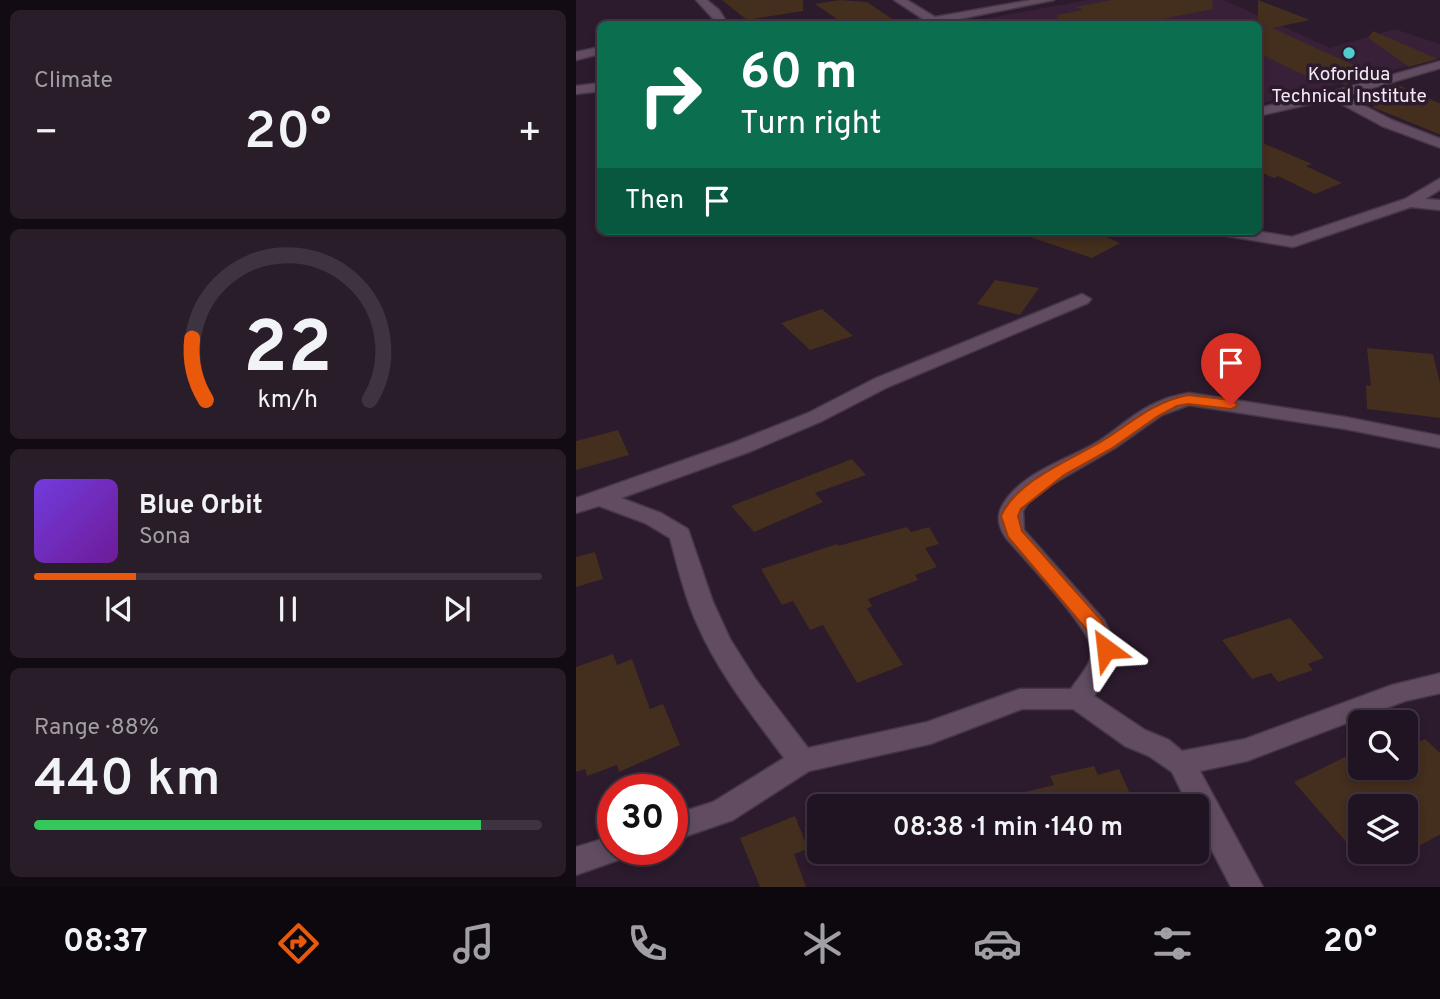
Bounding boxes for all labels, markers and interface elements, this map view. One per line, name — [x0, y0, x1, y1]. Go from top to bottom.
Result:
text: 60 m — [740, 44, 858, 106]
marker: Koforidua Technical Institute — [1341, 45, 1357, 61]
icon: right — [625, 49, 716, 140]
place label: Koforidua Technical Institute — [1271, 63, 1427, 109]
text: Climate — [34, 67, 113, 96]
text: 20° — [244, 101, 332, 167]
text: Turn right — [740, 105, 882, 145]
text: − — [34, 110, 59, 159]
text: + — [517, 110, 542, 159]
icon: arrive — [698, 182, 736, 220]
text: Then — [625, 185, 684, 218]
text: 22 — [243, 306, 333, 398]
pin — [1201, 333, 1261, 405]
icon: arrive — [1212, 344, 1250, 382]
text: km/h — [258, 385, 318, 417]
text: Blue Orbit — [139, 490, 263, 523]
text: Sona — [139, 523, 190, 552]
icon: previous — [100, 590, 138, 628]
icon: pause — [269, 590, 307, 628]
icon: next — [438, 590, 476, 628]
position arrow — [1069, 612, 1143, 686]
map controls — [1348, 710, 1418, 864]
button: search — [1348, 710, 1418, 780]
text: Range · 88% — [34, 714, 159, 743]
text: 440 km — [34, 748, 221, 814]
speed limit sign: 30 — [597, 774, 688, 865]
button: layers — [1348, 794, 1418, 864]
text: 08:38 · 1 min · 140 m — [893, 812, 1123, 845]
icon: directions — [274, 919, 323, 968]
icon: music — [449, 919, 498, 968]
icon: phone — [623, 919, 672, 968]
icon: climate — [798, 919, 847, 968]
icon: car — [973, 919, 1022, 968]
icon: filters — [1148, 919, 1197, 968]
text: 08:37 — [63, 923, 148, 963]
text: 20° — [1323, 923, 1377, 963]

